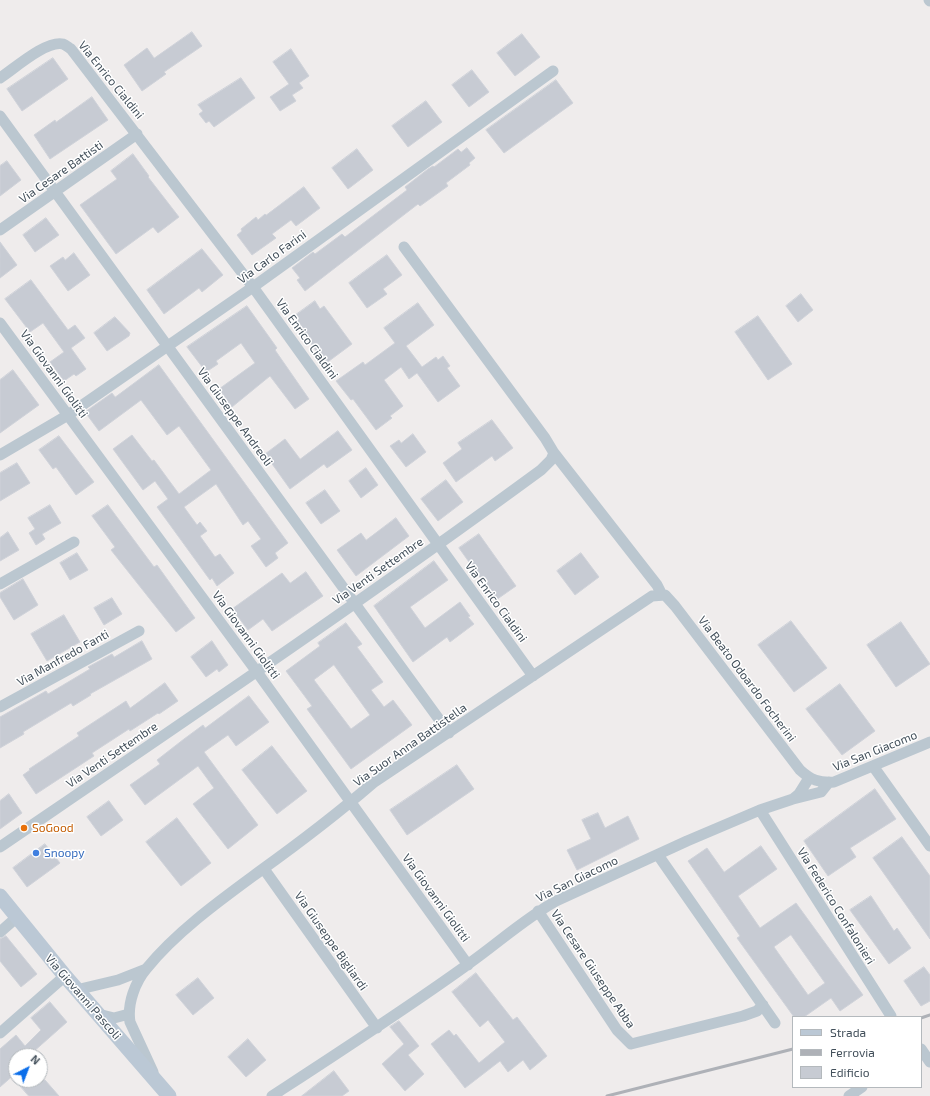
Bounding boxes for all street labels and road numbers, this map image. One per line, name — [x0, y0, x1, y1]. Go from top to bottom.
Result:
street label: Via Enrico Cialdini — [75, 38, 147, 122]
street label: Via Cesare Battisti — [16, 138, 106, 206]
street label: Via Carlo Farini — [235, 227, 309, 287]
street label: Via Enrico Cialdini — [273, 296, 341, 382]
street label: Via Giovanni Giolitti — [17, 327, 91, 421]
street label: Via Giuseppe Andreoli — [194, 365, 276, 469]
street label: Via Venti Settembre — [330, 534, 426, 608]
street label: Via Enrico Cialdini — [462, 559, 530, 645]
street label: Via Giovanni Giolitti — [209, 588, 283, 682]
street label: Via Beato Odoardo Focherini — [695, 613, 799, 745]
street label: Via Manfredo Fanti — [14, 627, 112, 689]
street label: Via Suor Anna Battistella — [351, 700, 469, 790]
street label: Via Venti Settembre — [64, 719, 160, 791]
street label: Via San Giacomo — [831, 728, 919, 774]
street label: Via Federico Confalonieri — [794, 845, 878, 967]
street label: Via Giovanni Giolitti — [399, 851, 473, 945]
street label: Via San Giacomo — [534, 853, 620, 905]
street label: Via Giuseppe Bigliardi — [291, 889, 371, 993]
street label: Via Cesare Giuseppe Abba — [548, 907, 638, 1031]
street label: Via Giovanni Pascoli — [42, 951, 124, 1043]

